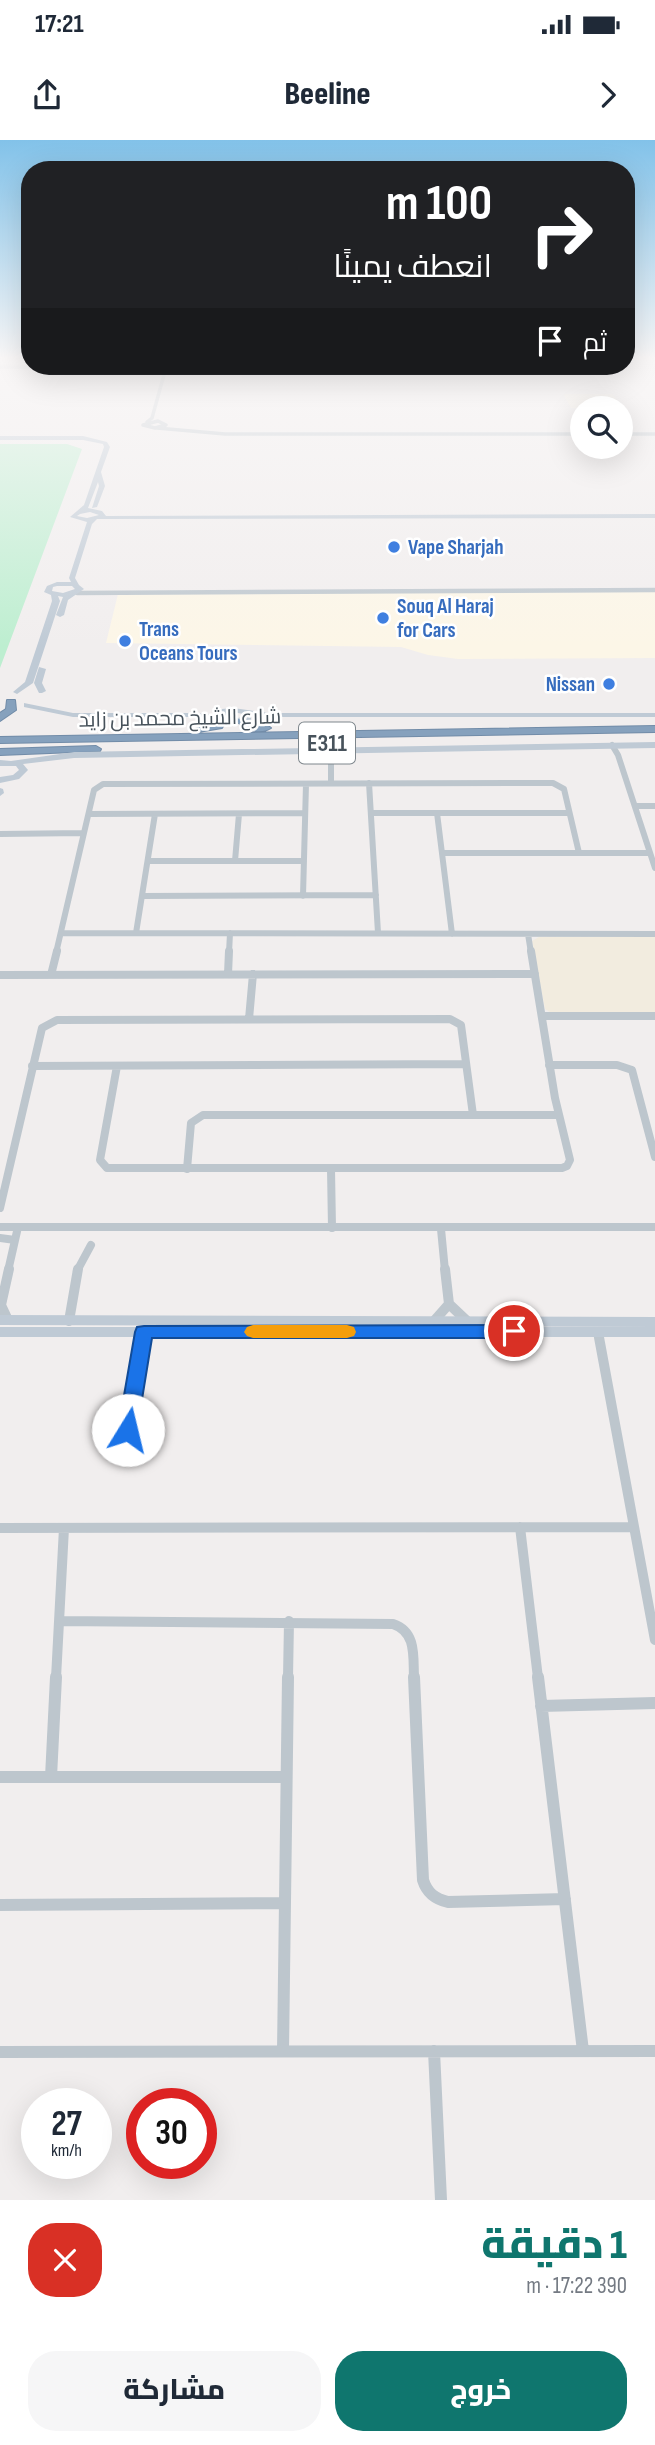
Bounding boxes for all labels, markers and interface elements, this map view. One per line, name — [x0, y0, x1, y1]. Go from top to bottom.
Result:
text: 17:21 — [35, 9, 84, 40]
text: Beeline — [284, 75, 371, 114]
icon: share — [28, 76, 66, 114]
icon: forward — [589, 76, 627, 114]
text: 100 m — [386, 175, 492, 234]
icon: right — [516, 189, 607, 280]
text: انعطف يمينًا — [333, 248, 492, 287]
icon: arrive — [531, 322, 569, 360]
text: ثم — [583, 328, 607, 359]
map controls — [570, 396, 633, 459]
button: search — [570, 396, 633, 459]
place label: Vape Sharjah — [408, 535, 503, 560]
marker: Vape Sharjah — [386, 539, 402, 555]
place label: Souq Al Haraj for Cars — [397, 594, 494, 643]
marker: Souq Al Haraj for Cars — [375, 610, 391, 626]
place label: Trans Oceans Tours — [139, 617, 238, 666]
marker: Trans Oceans Tours — [117, 633, 133, 649]
place label: Nissan — [546, 672, 595, 697]
marker: Nissan — [601, 676, 617, 692]
street label: شارع الشيخ محمد بن زايد — [78, 704, 282, 734]
road number: E311 — [299, 722, 355, 764]
pin — [484, 1301, 544, 1361]
icon: arrive — [495, 1312, 533, 1350]
position arrow — [91, 1393, 165, 1467]
speed limit sign: 30 — [126, 2088, 217, 2179]
text: 27 — [51, 2103, 82, 2146]
text: km/h — [51, 2140, 82, 2161]
text: 1 دقيقة — [481, 2220, 627, 2271]
button: close — [28, 2223, 102, 2297]
text: 390 m · 17:22 — [526, 2272, 627, 2300]
button: مشاركة — [28, 2351, 321, 2431]
button: خروج — [335, 2351, 627, 2431]

